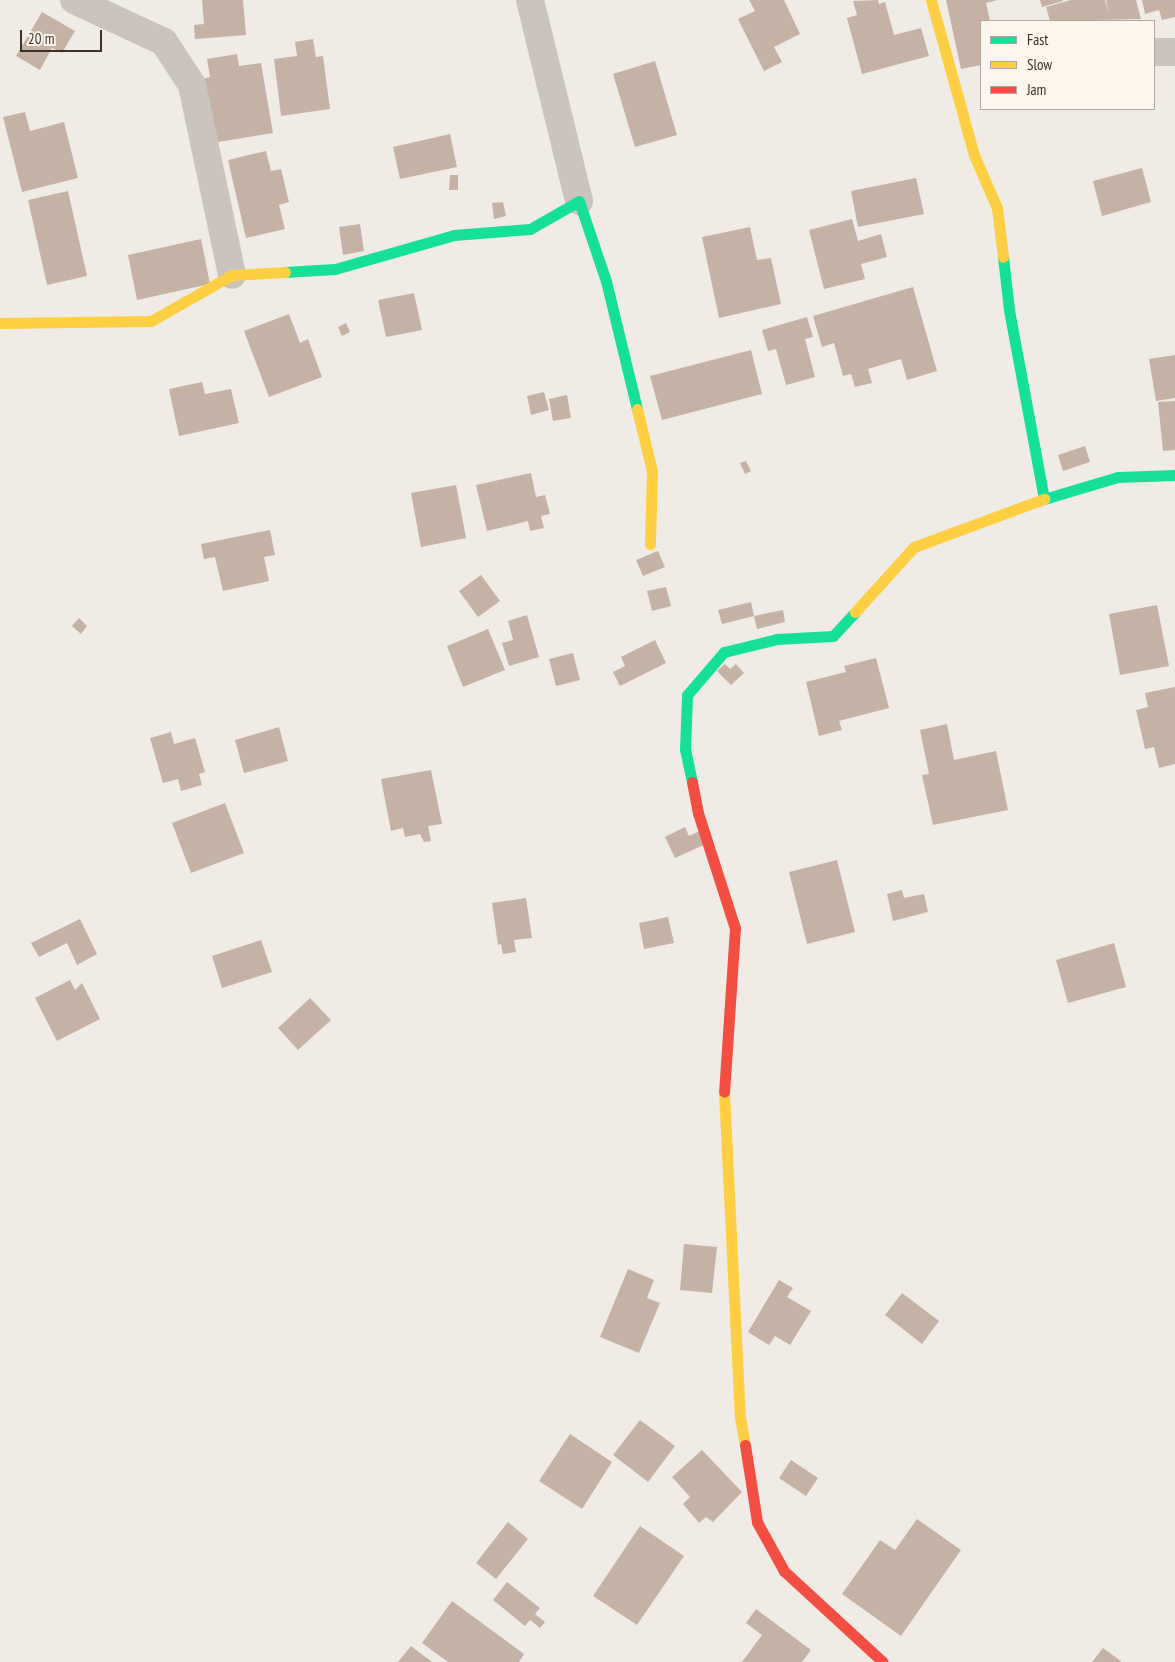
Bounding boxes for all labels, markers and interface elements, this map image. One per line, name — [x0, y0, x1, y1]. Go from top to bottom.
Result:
scale bar — [22, 20, 105, 52]
legend — [980, 20, 1155, 110]
text: 20 m — [28, 29, 54, 48]
text: Fast — [1027, 30, 1048, 49]
text: Slow — [1027, 55, 1052, 74]
text: Jam — [1027, 80, 1046, 99]

